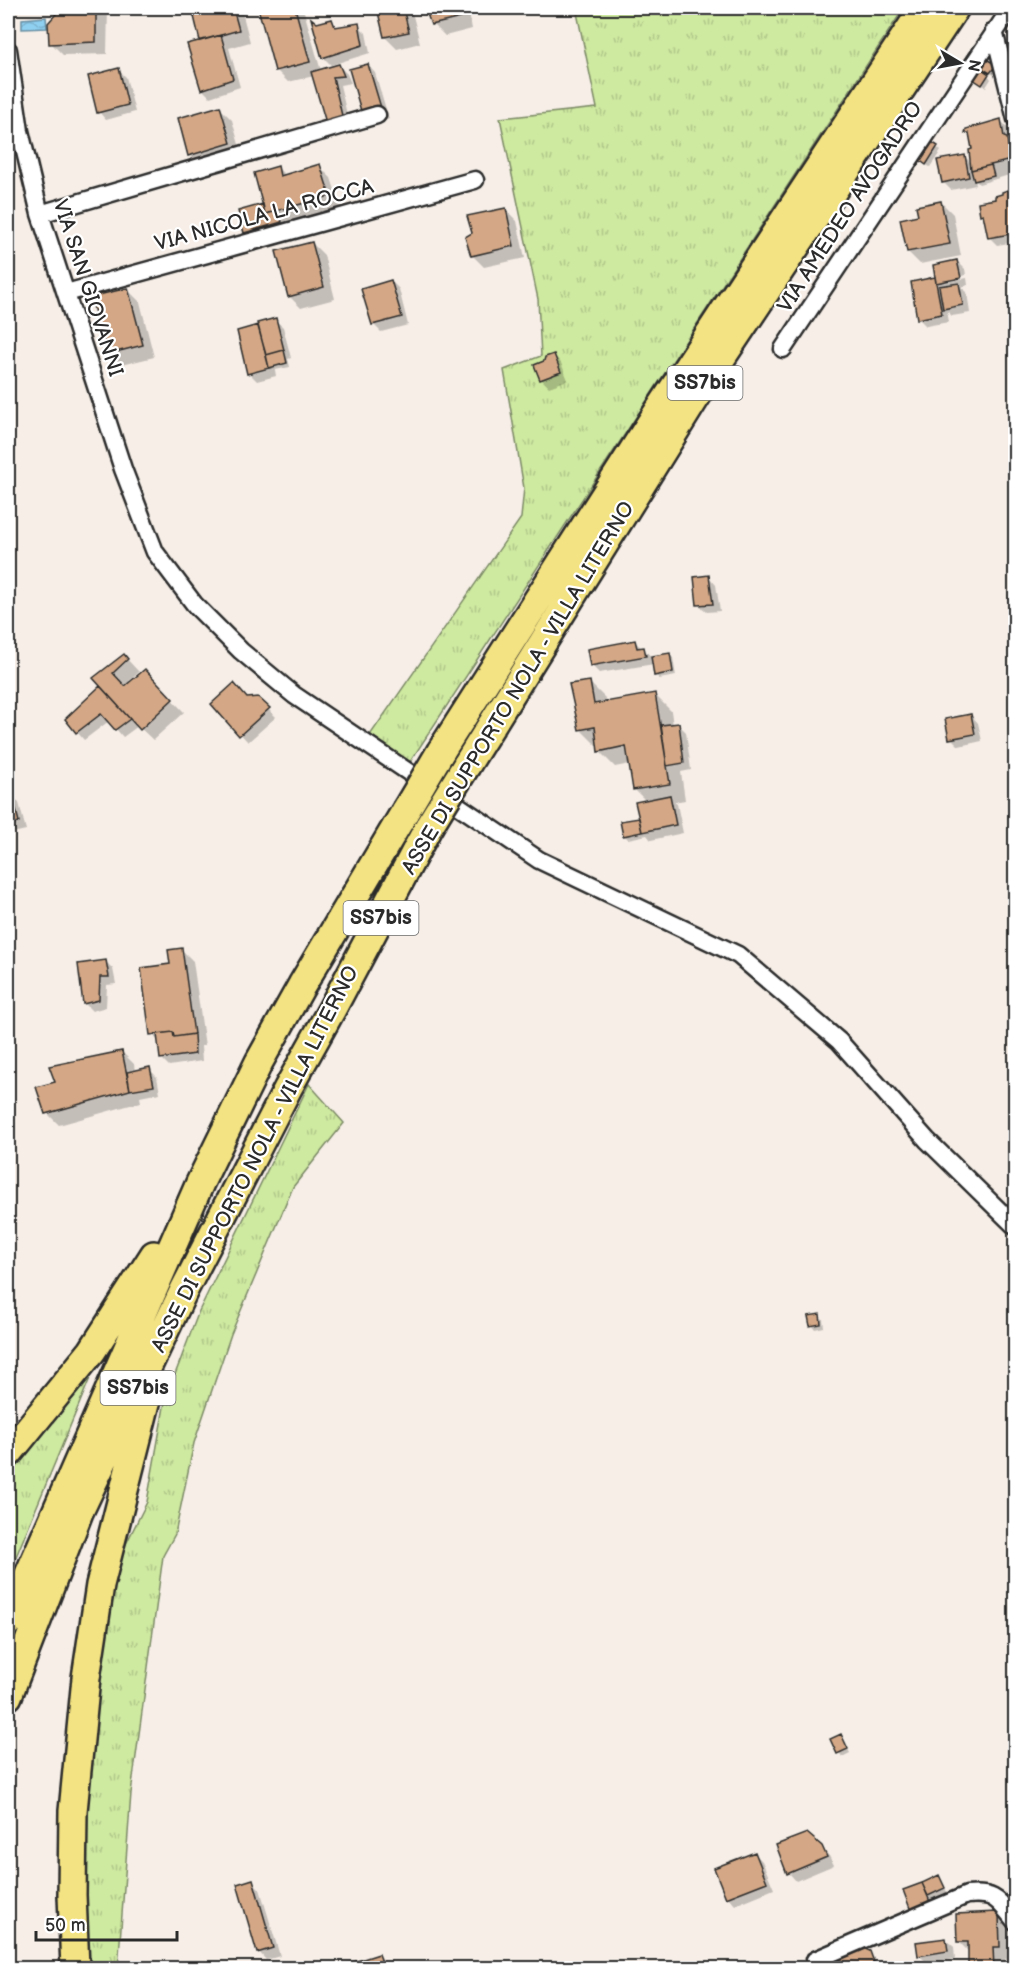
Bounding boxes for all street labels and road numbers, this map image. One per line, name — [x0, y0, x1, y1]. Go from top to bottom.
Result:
street label: VIA AMEDEO AVOGADRO — [772, 97, 928, 317]
street label: VIA NICOLA LA ROCCA — [152, 174, 376, 256]
street label: VIA SAN GIOVANNI — [48, 196, 128, 380]
road number: SS7bis — [668, 366, 742, 400]
street label: ASSE DI SUPPORTO NOLA - VILLA LITERNO — [396, 497, 640, 879]
road number: SS7bis — [344, 901, 418, 935]
street label: ASSE DI SUPPORTO NOLA - VILLA LITERNO — [146, 962, 364, 1356]
road number: SS7bis — [100, 1371, 176, 1405]

